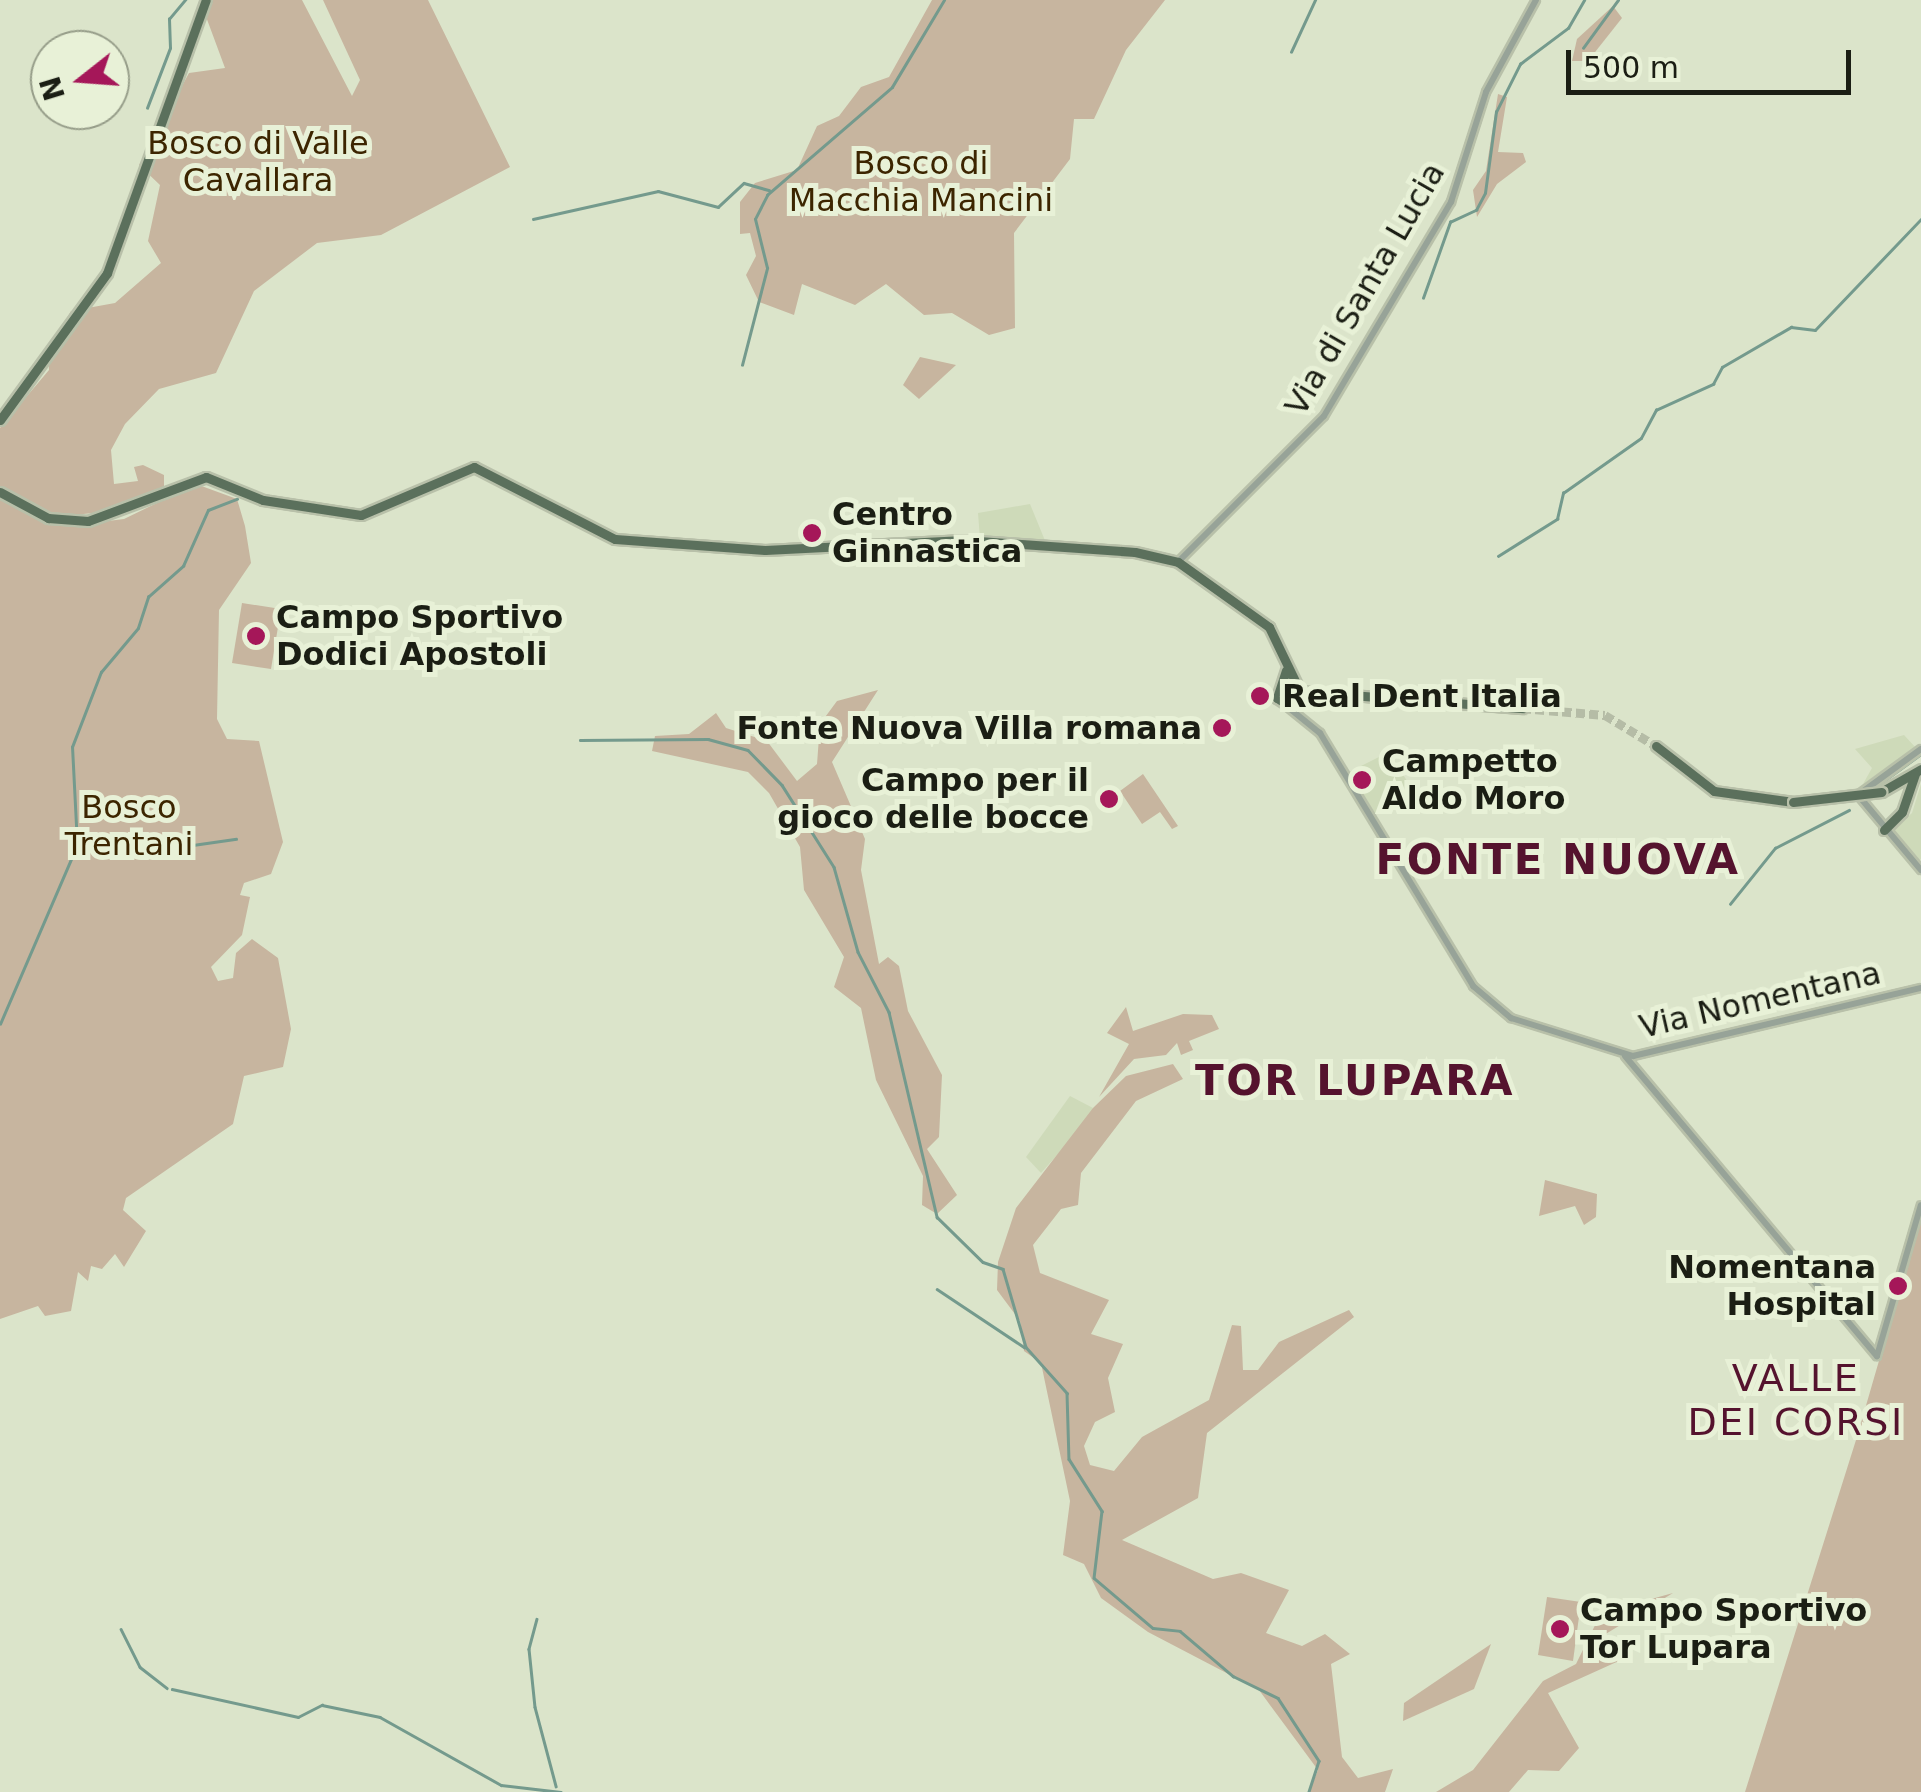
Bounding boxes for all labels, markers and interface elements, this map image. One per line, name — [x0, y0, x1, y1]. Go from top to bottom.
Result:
north arrow — [30, 30, 130, 130]
scale bar — [1571, 30, 1856, 92]
text: 500 m — [1583, 50, 1679, 85]
text: N — [34, 72, 72, 104]
park label: Bosco di Valle Cavallara — [147, 125, 369, 200]
park label: Bosco di Macchia Mancini — [789, 145, 1053, 220]
street label: Via di Santa Lucia — [1277, 156, 1453, 422]
place label: Centro Ginnastica — [832, 496, 1022, 571]
marker: Centro Ginnastica — [801, 522, 823, 544]
place label: Campo Sportivo Dodici Apostoli — [276, 599, 563, 674]
marker: Campo Sportivo Dodici Apostoli — [245, 625, 267, 647]
place label: Real Dent Italia — [1282, 677, 1562, 715]
marker: Real Dent Italia — [1247, 683, 1273, 709]
place label: Fonte Nuova Villa romana — [736, 709, 1202, 747]
marker: Fonte Nuova Villa romana — [1211, 717, 1233, 739]
place label: Campetto Aldo Moro — [1382, 743, 1565, 818]
place label: Campo per il gioco delle bocce — [777, 762, 1089, 837]
marker: Campetto Aldo Moro — [1351, 769, 1373, 791]
marker: Campo per il gioco delle bocce — [1098, 788, 1120, 810]
park label: Bosco Trentani — [65, 789, 193, 864]
district label: FONTE NUOVA — [1376, 835, 1740, 885]
street label: Via Nomentana — [1636, 954, 1884, 1046]
district label: TOR LUPARA — [1195, 1056, 1515, 1106]
place label: Nomentana Hospital — [1668, 1249, 1876, 1324]
marker: Nomentana Hospital — [1885, 1273, 1911, 1299]
district label: VALLE DEI CORSI — [1687, 1356, 1905, 1446]
place label: Campo Sportivo Tor Lupara — [1580, 1592, 1867, 1667]
marker: Campo Sportivo Tor Lupara — [1549, 1618, 1571, 1640]

